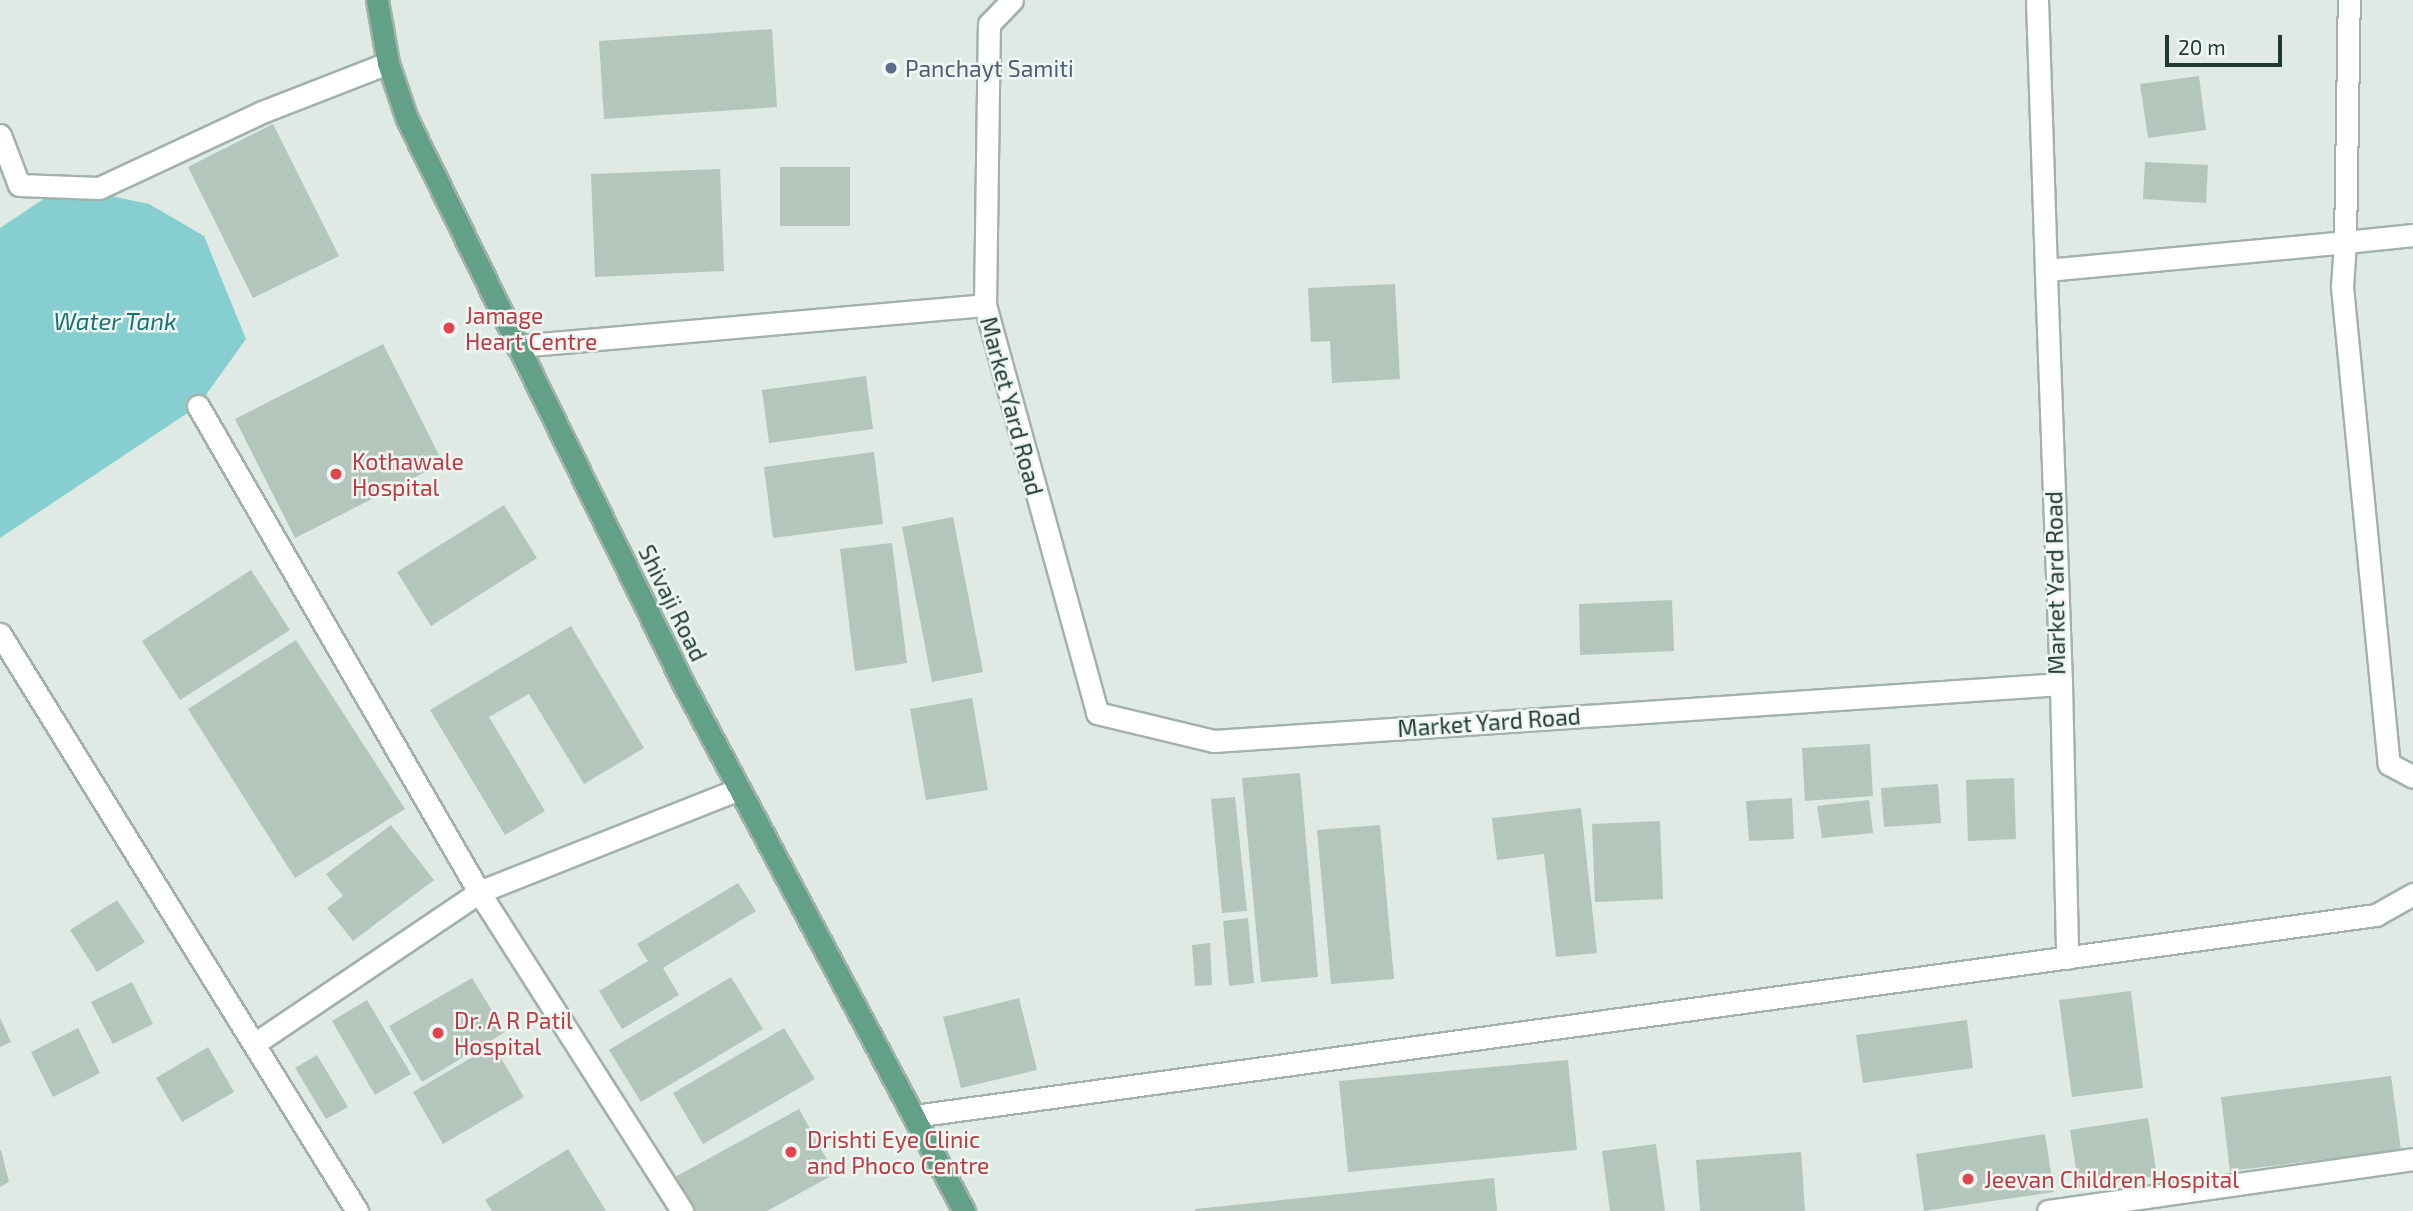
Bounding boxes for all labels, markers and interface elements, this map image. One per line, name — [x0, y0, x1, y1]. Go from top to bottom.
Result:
scale bar — [2168, 21, 2285, 65]
text: 20 m — [2178, 34, 2226, 59]
place label: Panchayt Samiti — [905, 54, 1074, 82]
marker: Panchayt Samiti — [883, 60, 899, 76]
place label: Jamage Heart Centre — [465, 301, 597, 355]
water label: Water Tank — [53, 307, 177, 335]
street label: Market Yard Road — [975, 313, 1049, 499]
marker: Jamage Heart Centre — [439, 318, 459, 338]
place label: Kothawale Hospital — [352, 447, 464, 501]
marker: Kothawale Hospital — [326, 464, 346, 484]
street label: Market Yard Road — [2040, 491, 2070, 675]
street label: Shivaji Road — [633, 540, 713, 666]
street label: Market Yard Road — [1396, 702, 1582, 742]
place label: Dr. A R Patil Hospital — [454, 1006, 574, 1060]
marker: Dr. A R Patil Hospital — [428, 1023, 448, 1043]
place label: Drishti Eye Clinic and Phoco Centre — [807, 1125, 989, 1179]
marker: Drishti Eye Clinic and Phoco Centre — [781, 1142, 801, 1162]
place label: Jeevan Children Hospital — [1984, 1165, 2239, 1193]
marker: Jeevan Children Hospital — [1958, 1169, 1978, 1189]

